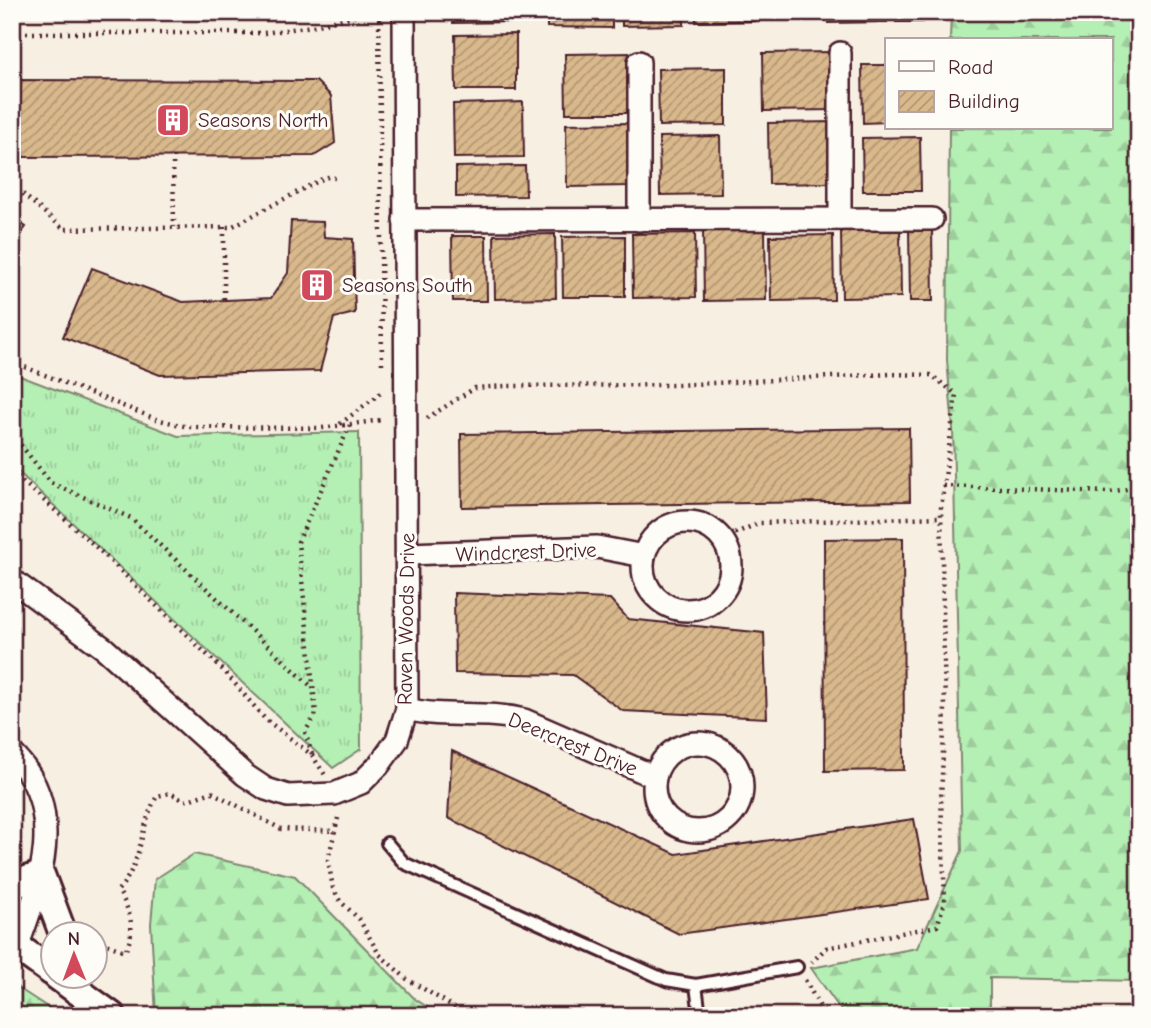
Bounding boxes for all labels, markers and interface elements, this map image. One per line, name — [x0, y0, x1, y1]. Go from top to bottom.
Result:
legend — [885, 38, 1112, 130]
text: Road — [948, 55, 993, 79]
text: Building — [948, 89, 1020, 113]
building icon: Seasons North — [154, 101, 192, 139]
place label: Seasons North — [198, 108, 329, 132]
building icon: Seasons South — [298, 266, 336, 304]
place label: Seasons South — [342, 273, 473, 297]
street label: Raven Woods Drive — [392, 533, 420, 705]
street label: Windcrest Drive — [455, 538, 597, 566]
street label: Deercrest Drive — [505, 707, 641, 781]
north arrow — [38, 920, 108, 990]
text: N — [67, 928, 80, 950]

